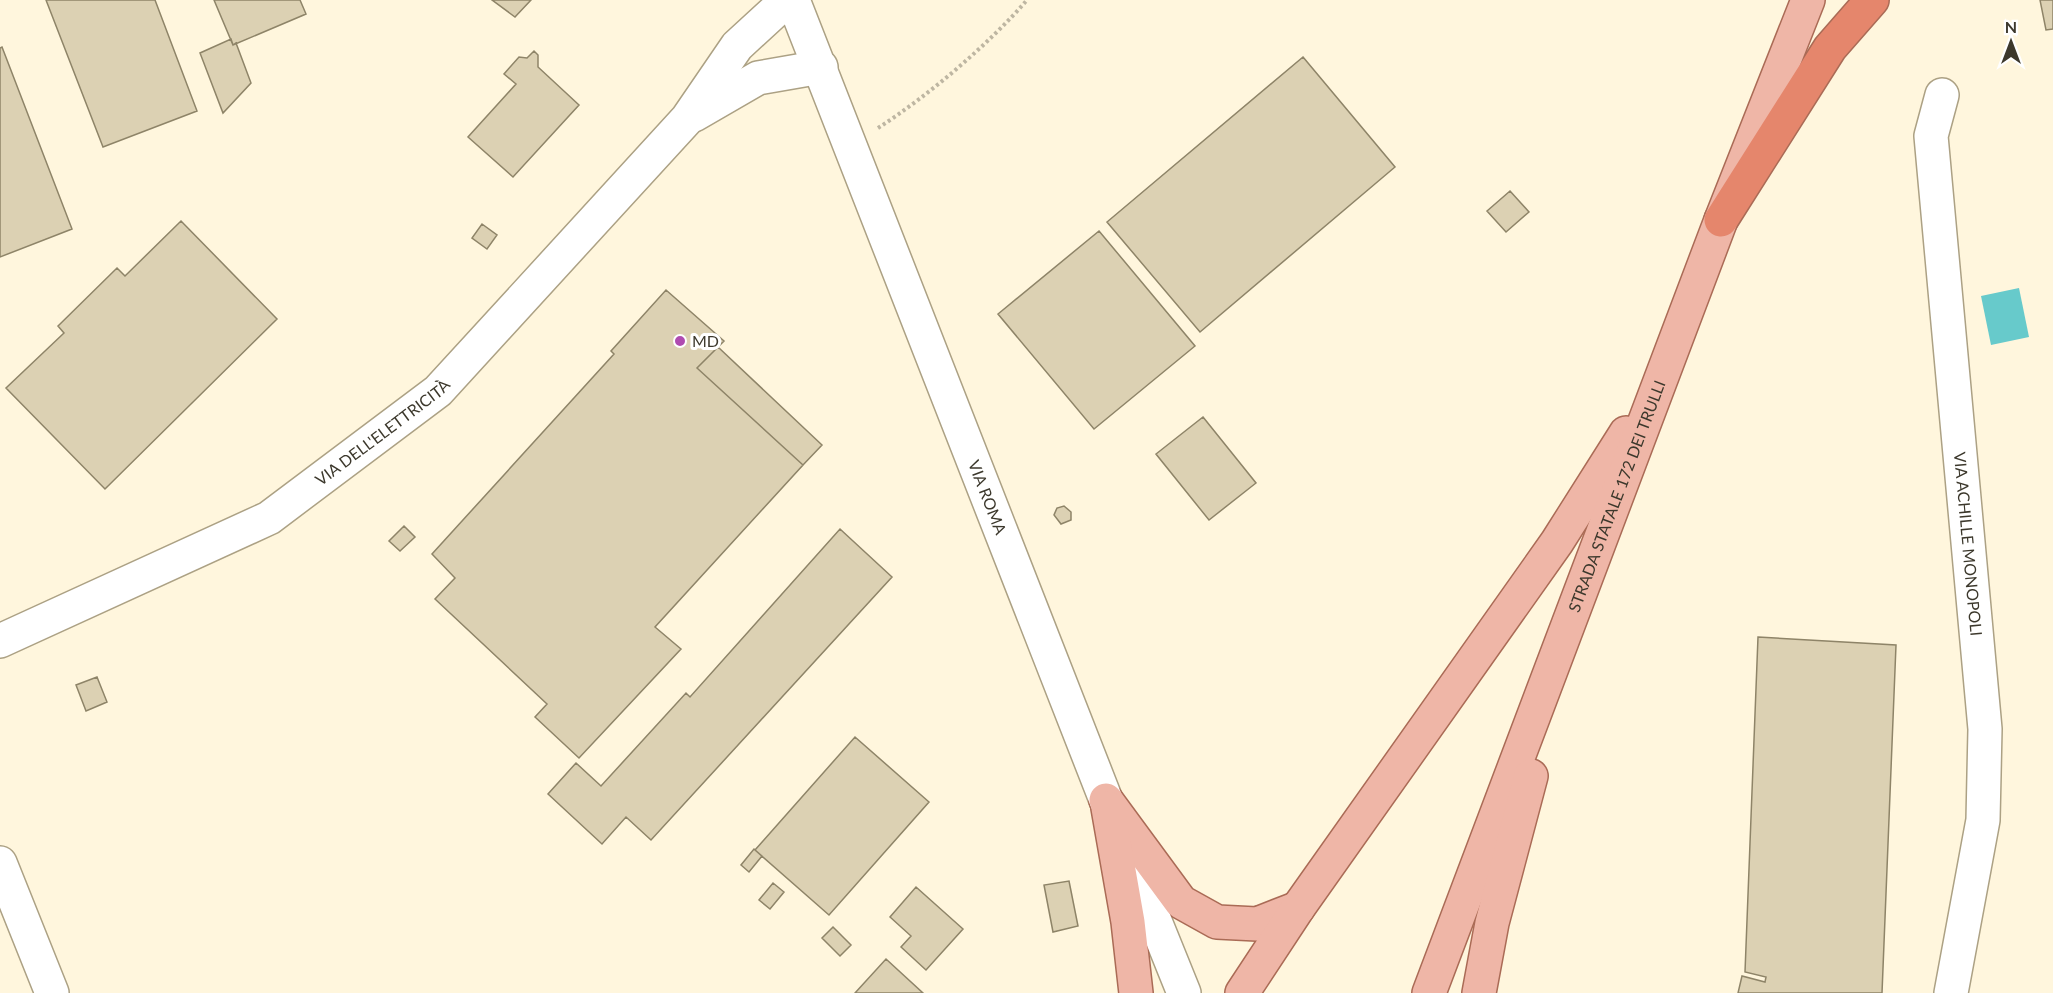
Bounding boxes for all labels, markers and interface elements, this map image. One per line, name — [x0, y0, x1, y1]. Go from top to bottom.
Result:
north arrow — [1981, 12, 2041, 72]
text: N — [2005, 17, 2017, 36]
place label: MD — [692, 331, 719, 350]
marker: MD — [673, 334, 687, 348]
street label: VIA DELL'ELETTRICITÀ — [311, 375, 453, 489]
street label: STRADA STATALE 172 DEI TRULLI — [1564, 377, 1669, 615]
street label: VIA ACHILLE MONOPOLI — [1951, 451, 1986, 637]
street label: VIA ROMA — [965, 457, 1011, 537]

